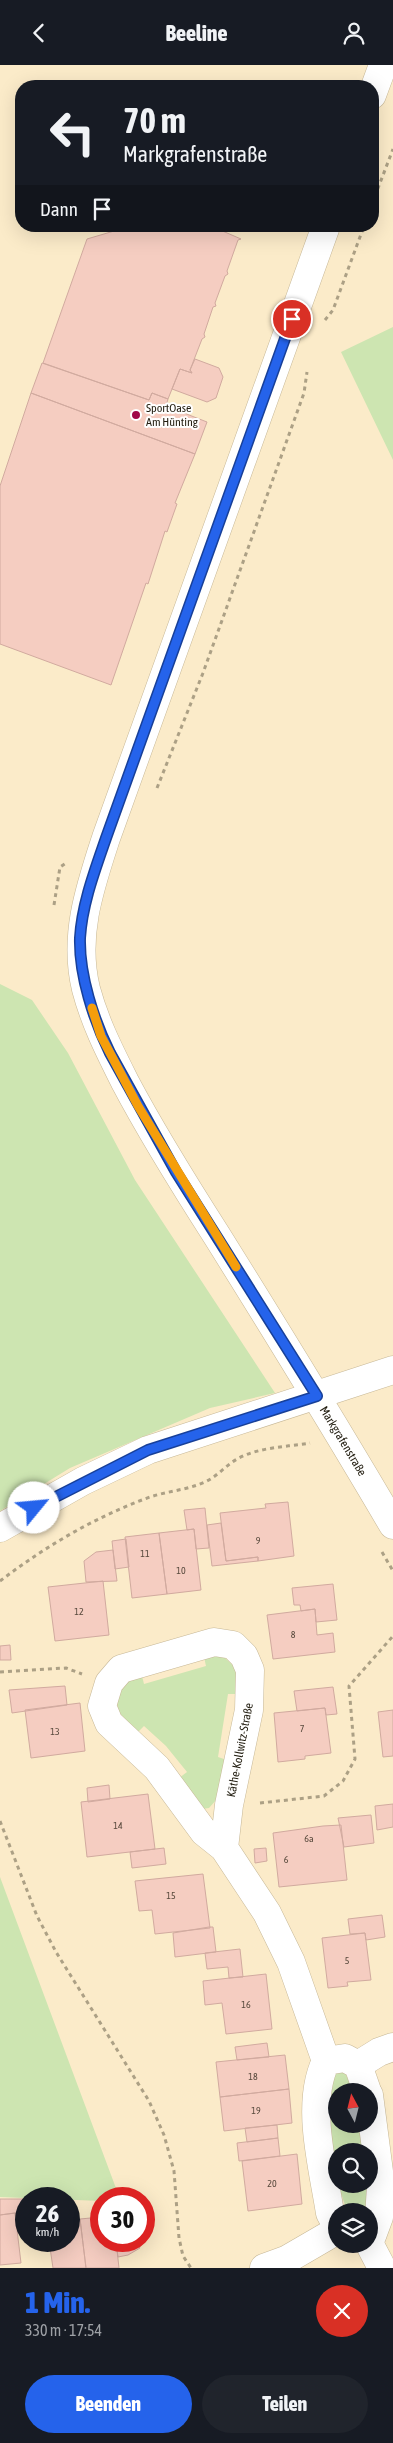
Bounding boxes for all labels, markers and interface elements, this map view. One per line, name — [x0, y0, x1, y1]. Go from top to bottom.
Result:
icon: back — [25, 19, 53, 47]
icon: person — [340, 19, 368, 47]
text: Beeline — [166, 20, 227, 46]
icon: left — [40, 100, 105, 165]
text: 70 m — [123, 100, 186, 140]
text: Markgrafenstraße — [123, 141, 267, 167]
icon: arrive — [88, 195, 116, 223]
text: Dann — [40, 198, 78, 220]
pin — [271, 298, 313, 340]
icon: arrive — [278, 305, 306, 333]
place label: SportOase Am Hünting — [146, 401, 199, 429]
marker: SportOase Am Hünting — [130, 409, 142, 421]
street label: Markgrafenstraße — [317, 1404, 369, 1478]
position arrow — [7, 1481, 59, 1533]
house number: 9 — [256, 1535, 261, 1546]
house number: 11 — [140, 1548, 150, 1559]
house number: 10 — [176, 1565, 186, 1576]
house number: 12 — [74, 1606, 84, 1617]
house number: 8 — [291, 1629, 296, 1640]
street label: Käthe-Kollwitz-Straße — [224, 1702, 256, 1798]
house number: 7 — [300, 1723, 305, 1734]
house number: 13 — [50, 1726, 60, 1737]
house number: 14 — [113, 1820, 123, 1831]
house number: 6a — [304, 1833, 314, 1844]
house number: 6 — [284, 1854, 289, 1865]
house number: 15 — [166, 1890, 176, 1901]
house number: 5 — [345, 1955, 350, 1966]
house number: 16 — [241, 1999, 251, 2010]
house number: 18 — [248, 2071, 258, 2082]
north arrow — [328, 2083, 378, 2133]
map controls — [328, 2083, 378, 2253]
house number: 19 — [251, 2105, 261, 2116]
button: search — [328, 2143, 378, 2193]
house number: 20 — [267, 2178, 277, 2189]
speed limit sign: 30 — [90, 2187, 155, 2252]
text: 26 — [36, 2199, 59, 2227]
button: layers — [328, 2203, 378, 2253]
text: km/h — [36, 2225, 59, 2239]
text: 1 Min. — [25, 2285, 90, 2319]
button: close — [316, 2285, 368, 2337]
text: 330 m · 17:54 — [25, 2321, 102, 2339]
button: Beenden — [25, 2375, 192, 2433]
button: Teilen — [202, 2375, 368, 2433]

